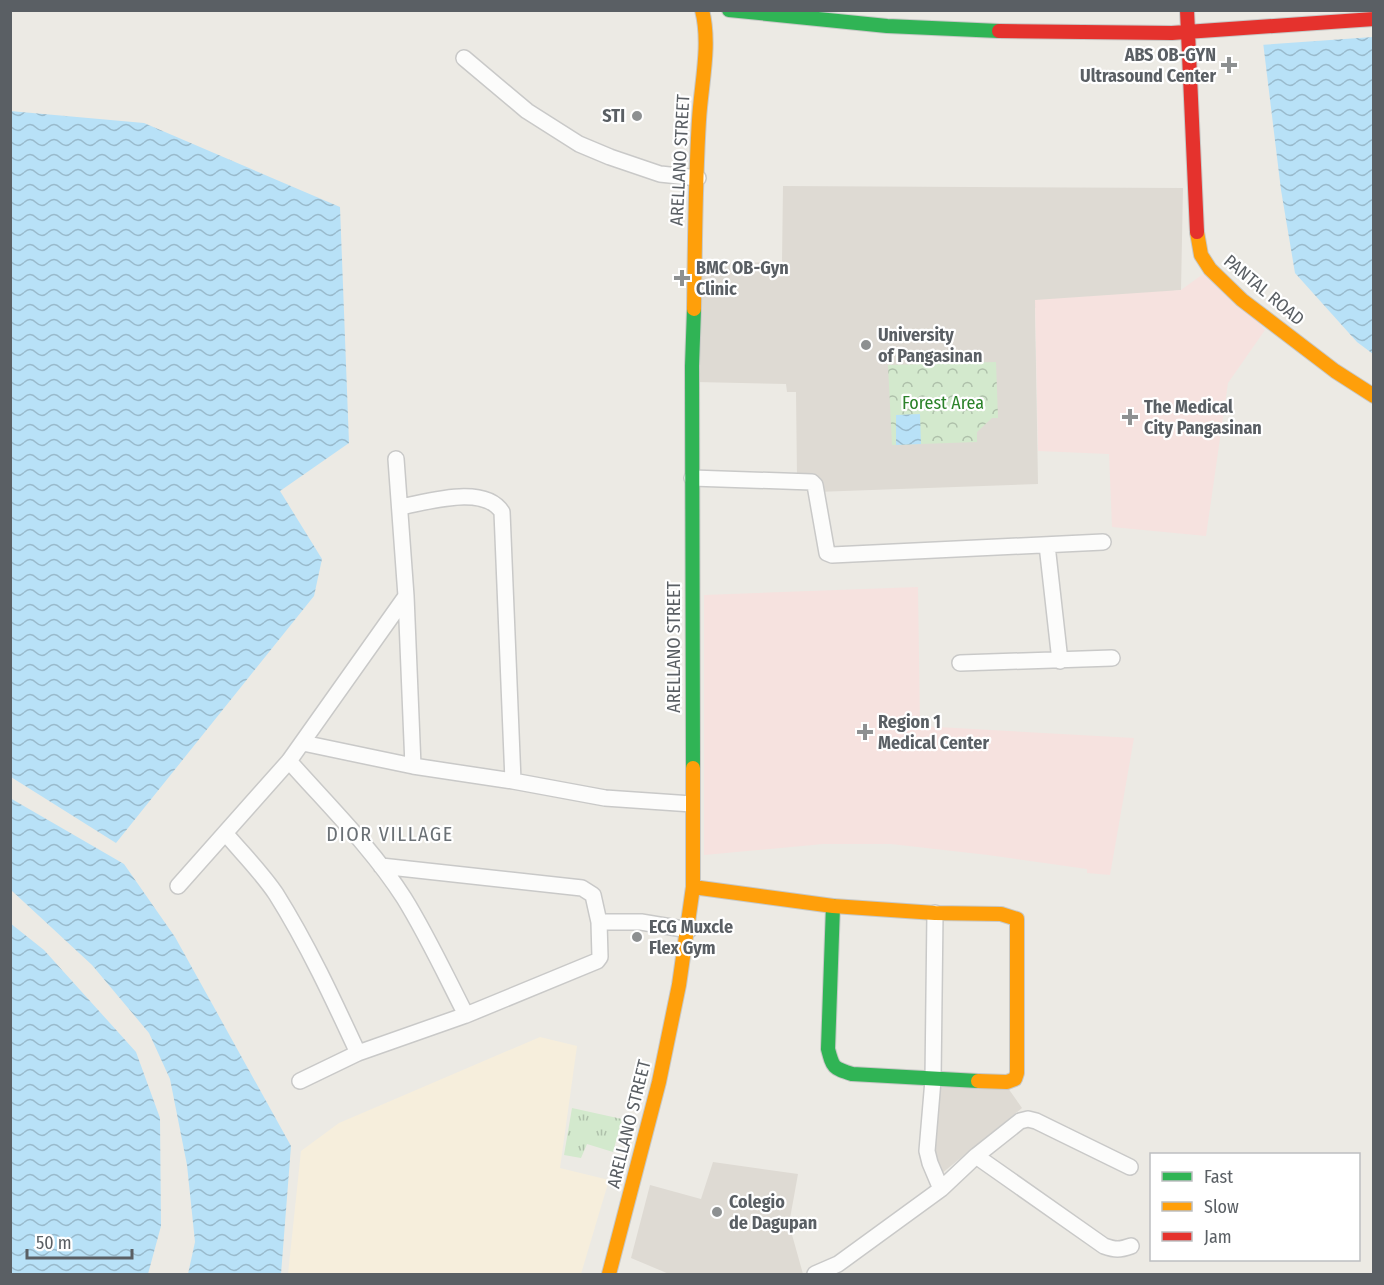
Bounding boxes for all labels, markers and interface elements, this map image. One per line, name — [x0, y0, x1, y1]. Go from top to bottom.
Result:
place label: ABS OB-GYN Ultrasound Center — [1080, 44, 1216, 87]
marker: ABS OB-GYN Ultrasound Center — [1220, 56, 1238, 74]
street label: ARELLANO STREET — [666, 93, 694, 226]
place label: STI — [602, 105, 625, 127]
marker: STI — [630, 109, 644, 123]
street label: PANTAL ROAD — [1219, 250, 1309, 330]
place label: BMC OB-Gyn Clinic — [696, 257, 789, 300]
marker: BMC OB-Gyn Clinic — [673, 269, 691, 287]
place label: University of Pangasinan — [878, 324, 982, 367]
marker: University of Pangasinan — [859, 338, 873, 352]
park label: Forest Area — [902, 392, 984, 414]
place label: The Medical City Pangasinan — [1144, 396, 1262, 439]
marker: The Medical City Pangasinan — [1121, 408, 1139, 426]
street label: ARELLANO STREET — [663, 581, 685, 713]
place label: Region 1 Medical Center — [878, 711, 989, 754]
marker: Region 1 Medical Center — [856, 723, 874, 741]
district label: DIOR VILLAGE — [326, 822, 454, 846]
place label: ECG Muxcle Flex Gym — [649, 916, 733, 959]
marker: ECG Muxcle Flex Gym — [630, 930, 644, 944]
street label: ARELLANO STREET — [602, 1057, 656, 1190]
legend — [1150, 1153, 1360, 1261]
text: Fast — [1204, 1166, 1233, 1188]
place label: Colegio de Dagupan — [729, 1191, 817, 1234]
text: Slow — [1204, 1196, 1239, 1218]
marker: Colegio de Dagupan — [710, 1205, 724, 1219]
scale bar — [27, 1222, 132, 1260]
text: Jam — [1204, 1226, 1232, 1248]
text: 50 m — [36, 1232, 72, 1254]

